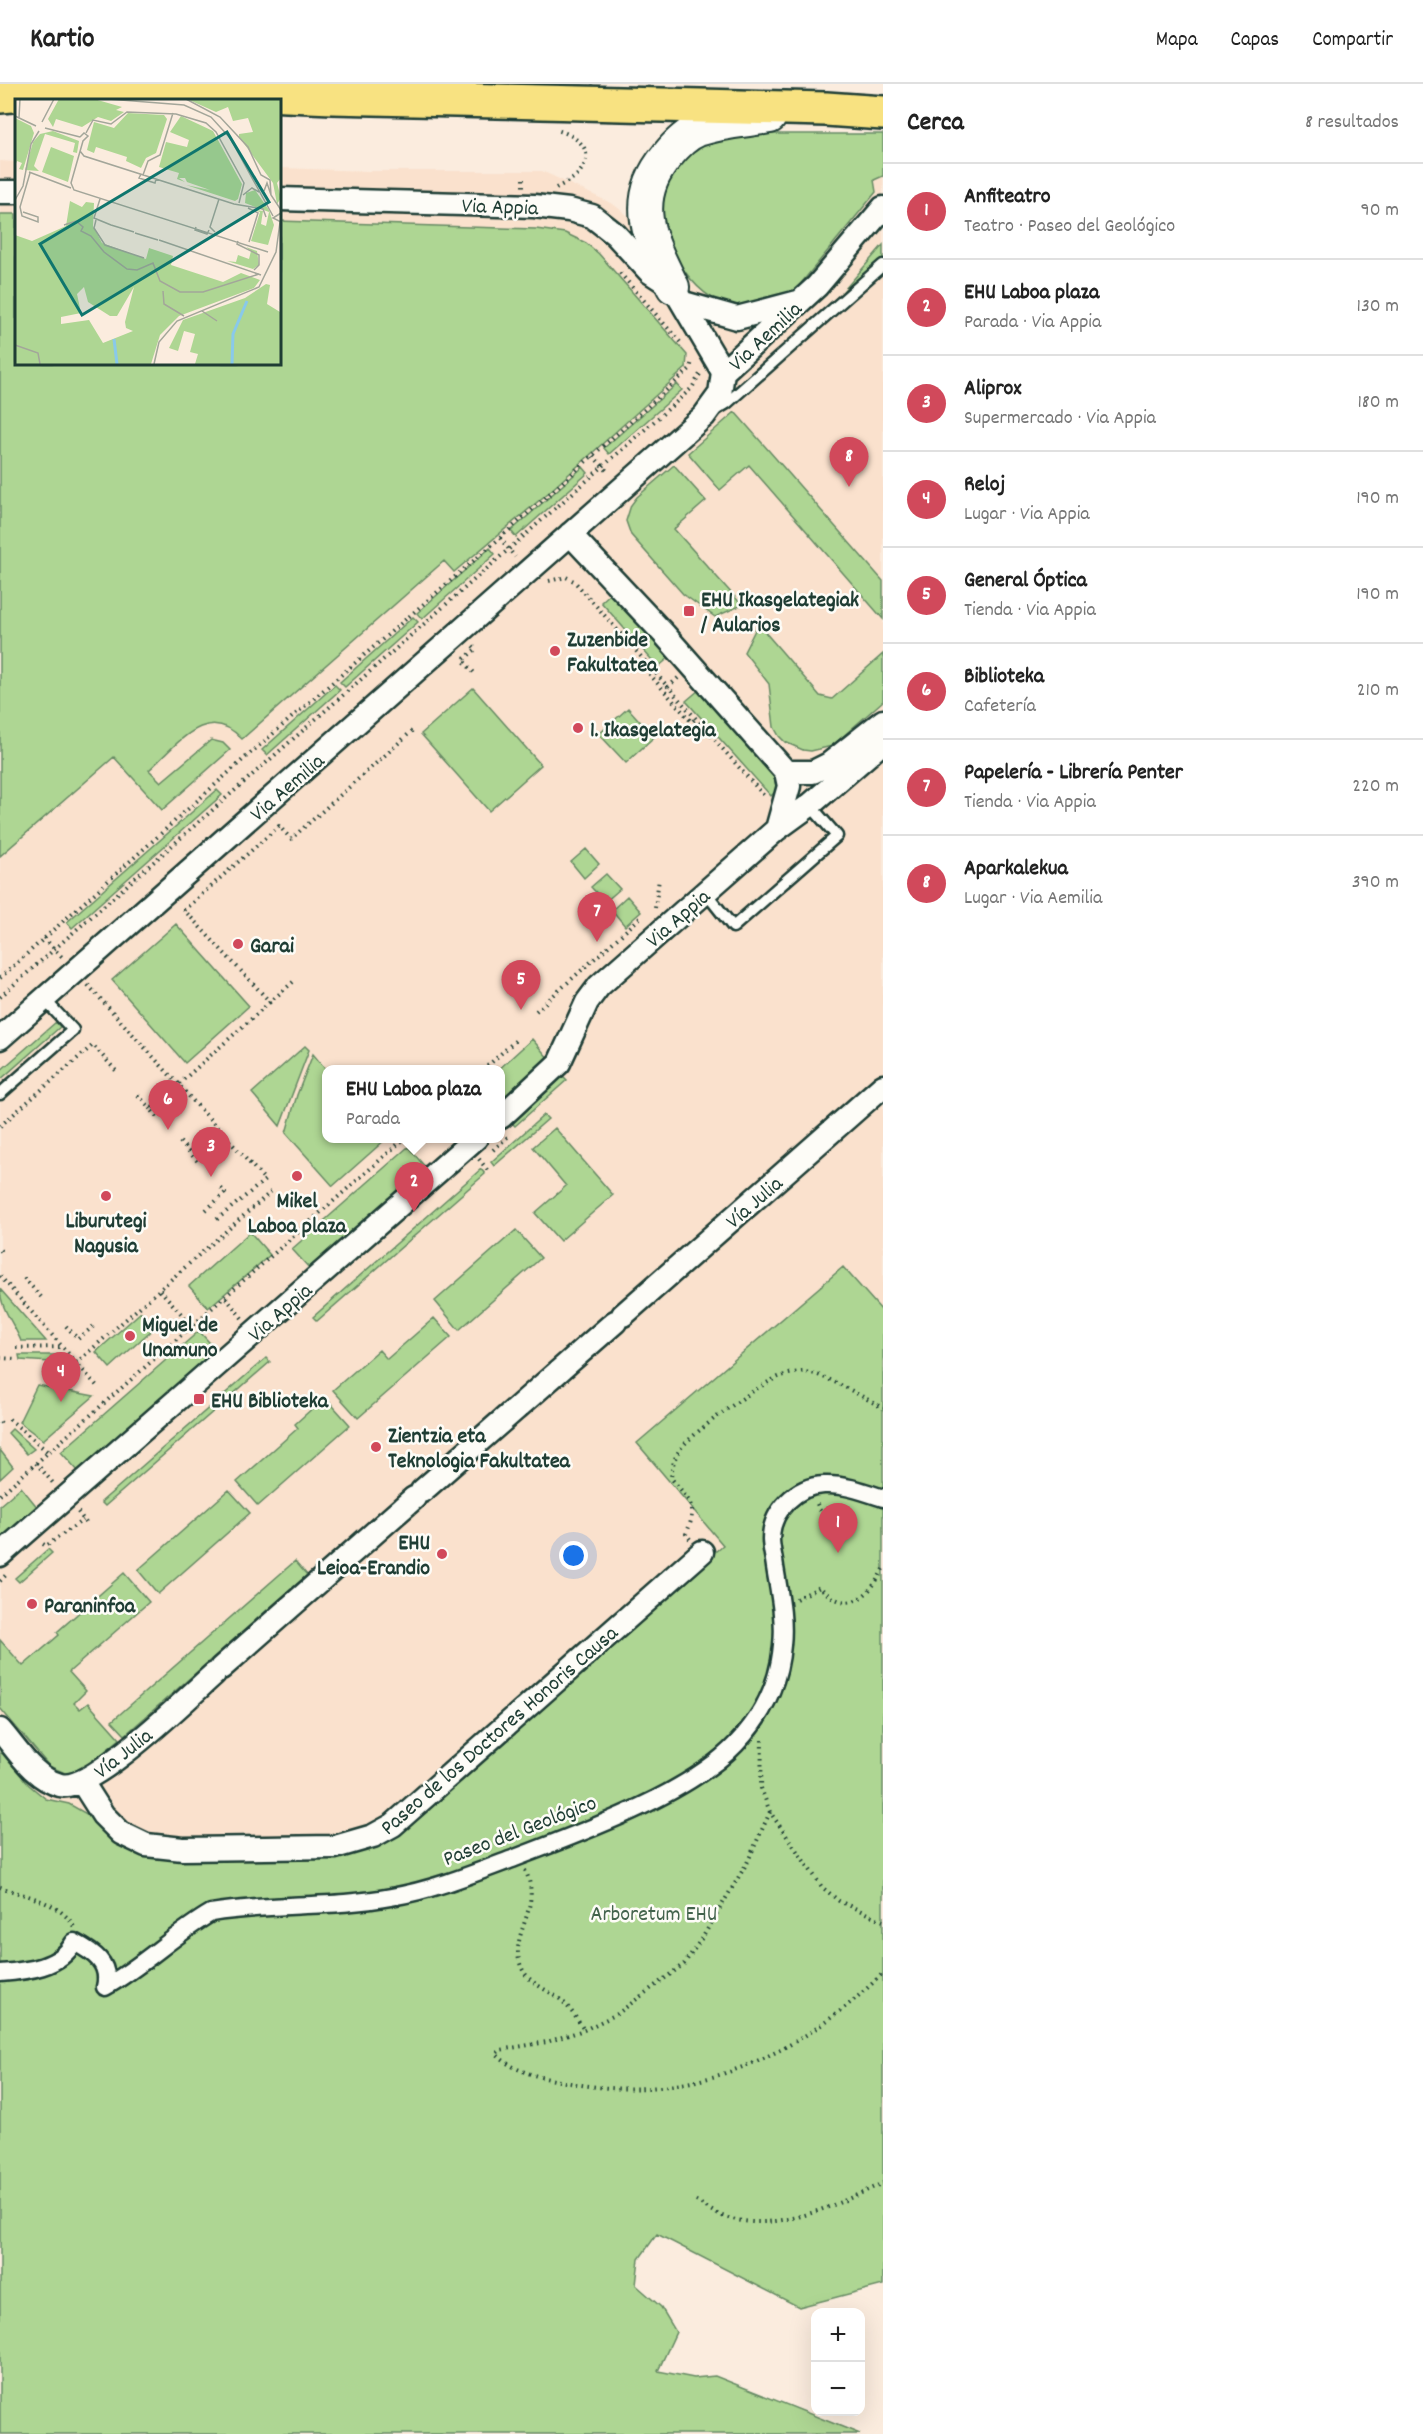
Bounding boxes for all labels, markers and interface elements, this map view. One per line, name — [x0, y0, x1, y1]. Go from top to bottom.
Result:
text: Kartio — [30, 21, 94, 61]
text: Mapa — [1156, 26, 1198, 56]
text: Capas — [1231, 26, 1279, 56]
text: Compartir — [1312, 26, 1393, 56]
inset map — [15, 99, 280, 364]
text: Cerca — [907, 105, 964, 142]
text: 8 resultados — [1305, 109, 1399, 137]
text: Anfiteatro — [964, 182, 1051, 213]
street label: Via Appia — [461, 192, 539, 225]
text: 1 — [924, 197, 929, 225]
text: 90 m — [1361, 197, 1399, 225]
text: Teatro · Paseo del Geológico — [964, 213, 1175, 241]
text: EHU Laboa plaza — [964, 278, 1099, 309]
text: 2 — [922, 293, 931, 321]
text: 130 m — [1357, 293, 1399, 321]
street label: Via Aemilia — [723, 295, 811, 380]
text: Parada · Via Appia — [964, 309, 1101, 337]
text: Aliprox — [964, 374, 1022, 405]
text: 3 — [922, 389, 931, 417]
text: 180 m — [1357, 389, 1399, 417]
text: Supermercado · Via Appia — [964, 405, 1156, 433]
pin: 8 — [830, 438, 868, 487]
text: Reloj — [964, 470, 1005, 501]
text: 4 — [922, 485, 931, 513]
text: 190 m — [1356, 485, 1399, 513]
text: Lugar · Via Appia — [964, 501, 1090, 529]
text: General Óptica — [964, 566, 1087, 597]
text: 5 — [922, 581, 931, 609]
text: 190 m — [1356, 581, 1399, 609]
place label: EHU Ikasgelategiak / Aularios — [700, 586, 859, 642]
text: Tienda · Via Appia — [964, 597, 1096, 625]
marker: EHU Ikasgelategiak / Aularios — [682, 604, 696, 618]
place label: Zuzenbide Fakultatea — [567, 626, 658, 682]
marker: Zuzenbide Fakultatea — [548, 644, 562, 658]
text: Biblioteka — [964, 662, 1044, 693]
text: 6 — [922, 677, 931, 705]
text: 210 m — [1357, 677, 1399, 705]
text: Cafetería — [964, 693, 1036, 721]
place label: 1. Ikasgelategia — [590, 716, 716, 747]
marker: 1. Ikasgelategia — [571, 721, 585, 735]
street label: Via Aemilia — [244, 747, 333, 830]
text: Papelería - Librería Penter — [964, 758, 1183, 789]
text: 7 — [923, 773, 930, 801]
text: 220 m — [1352, 773, 1399, 801]
text: Tienda · Via Appia — [964, 789, 1096, 817]
text: Aparkalekua — [964, 854, 1068, 885]
text: 8 — [922, 869, 931, 897]
text: 390 m — [1352, 869, 1399, 897]
street label: Via Appia — [640, 882, 719, 956]
text: Lugar · Via Aemilia — [964, 885, 1102, 913]
pin: 7 — [578, 892, 616, 942]
place label: Garai — [250, 932, 294, 963]
marker: Garai — [231, 937, 245, 951]
pin: 5 — [502, 960, 540, 1010]
popup — [322, 1065, 505, 1143]
text: EHU Laboa plaza — [346, 1075, 481, 1106]
pin: 6 — [148, 1080, 188, 1130]
text: Parada — [346, 1106, 400, 1134]
pin: 3 — [192, 1128, 230, 1177]
pin: 2 — [394, 1162, 434, 1212]
marker: Mikel Laboa plaza — [290, 1169, 304, 1183]
street label: Vía Julia — [720, 1170, 791, 1237]
place label: Mikel Laboa plaza — [248, 1187, 347, 1243]
marker: Liburutegi Nagusia — [99, 1189, 113, 1203]
place label: Liburutegi Nagusia — [65, 1207, 147, 1263]
street label: Via Appia — [242, 1276, 321, 1350]
place label: Miguel de Unamuno — [142, 1311, 218, 1367]
marker: Miguel de Unamuno — [123, 1329, 137, 1343]
pin: 4 — [42, 1352, 80, 1402]
place label: EHU Biblioteka — [211, 1387, 329, 1418]
marker: EHU Biblioteka — [192, 1392, 206, 1406]
place label: Zientzia eta Teknologia Fakultatea — [388, 1422, 571, 1478]
marker: Zientzia eta Teknologia Fakultatea — [369, 1440, 383, 1454]
pin: 1 — [818, 1504, 858, 1553]
place label: EHU Leioa-Erandio — [317, 1529, 430, 1585]
your location — [559, 1541, 588, 1570]
marker: EHU Leioa-Erandio — [435, 1547, 449, 1561]
place label: Paraninfoa — [44, 1592, 136, 1623]
marker: Paraninfoa — [25, 1597, 39, 1611]
street label: Paseo de los Doctores Honoris Causa — [375, 1619, 627, 1844]
street label: Vía Julia — [88, 1721, 161, 1788]
street label: Paseo del Geológico — [439, 1789, 602, 1876]
park label: Arboretum EHU — [591, 1900, 717, 1931]
map controls — [811, 2308, 865, 2416]
button: + — [811, 2308, 865, 2362]
button: − — [811, 2362, 865, 2416]

